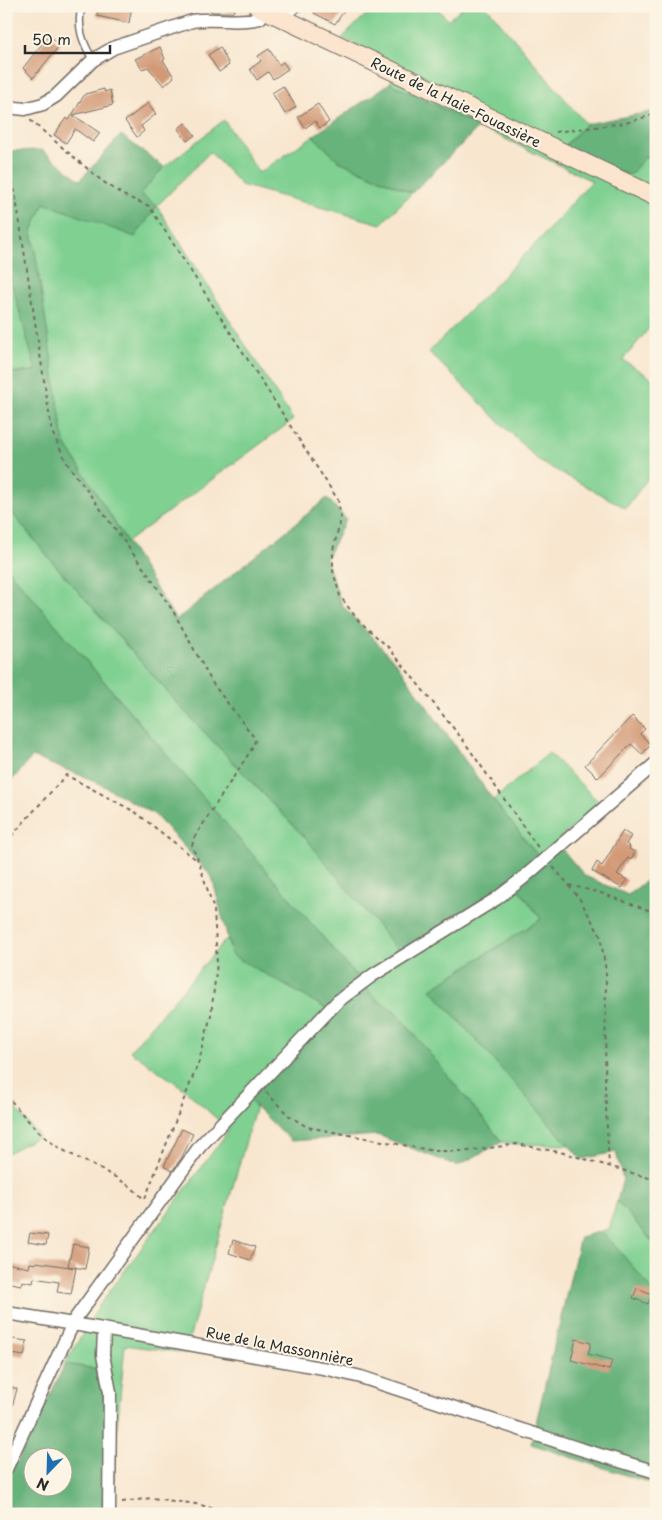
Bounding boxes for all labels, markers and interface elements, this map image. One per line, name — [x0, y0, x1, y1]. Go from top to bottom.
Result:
scale bar — [25, 22, 110, 54]
text: 50 m — [32, 27, 71, 50]
street label: Route de la Haie-Fouassière — [367, 52, 545, 153]
street label: Rue de la Massonnière — [204, 1321, 356, 1371]
north arrow — [22, 1448, 72, 1498]
text: N — [34, 1473, 52, 1496]

